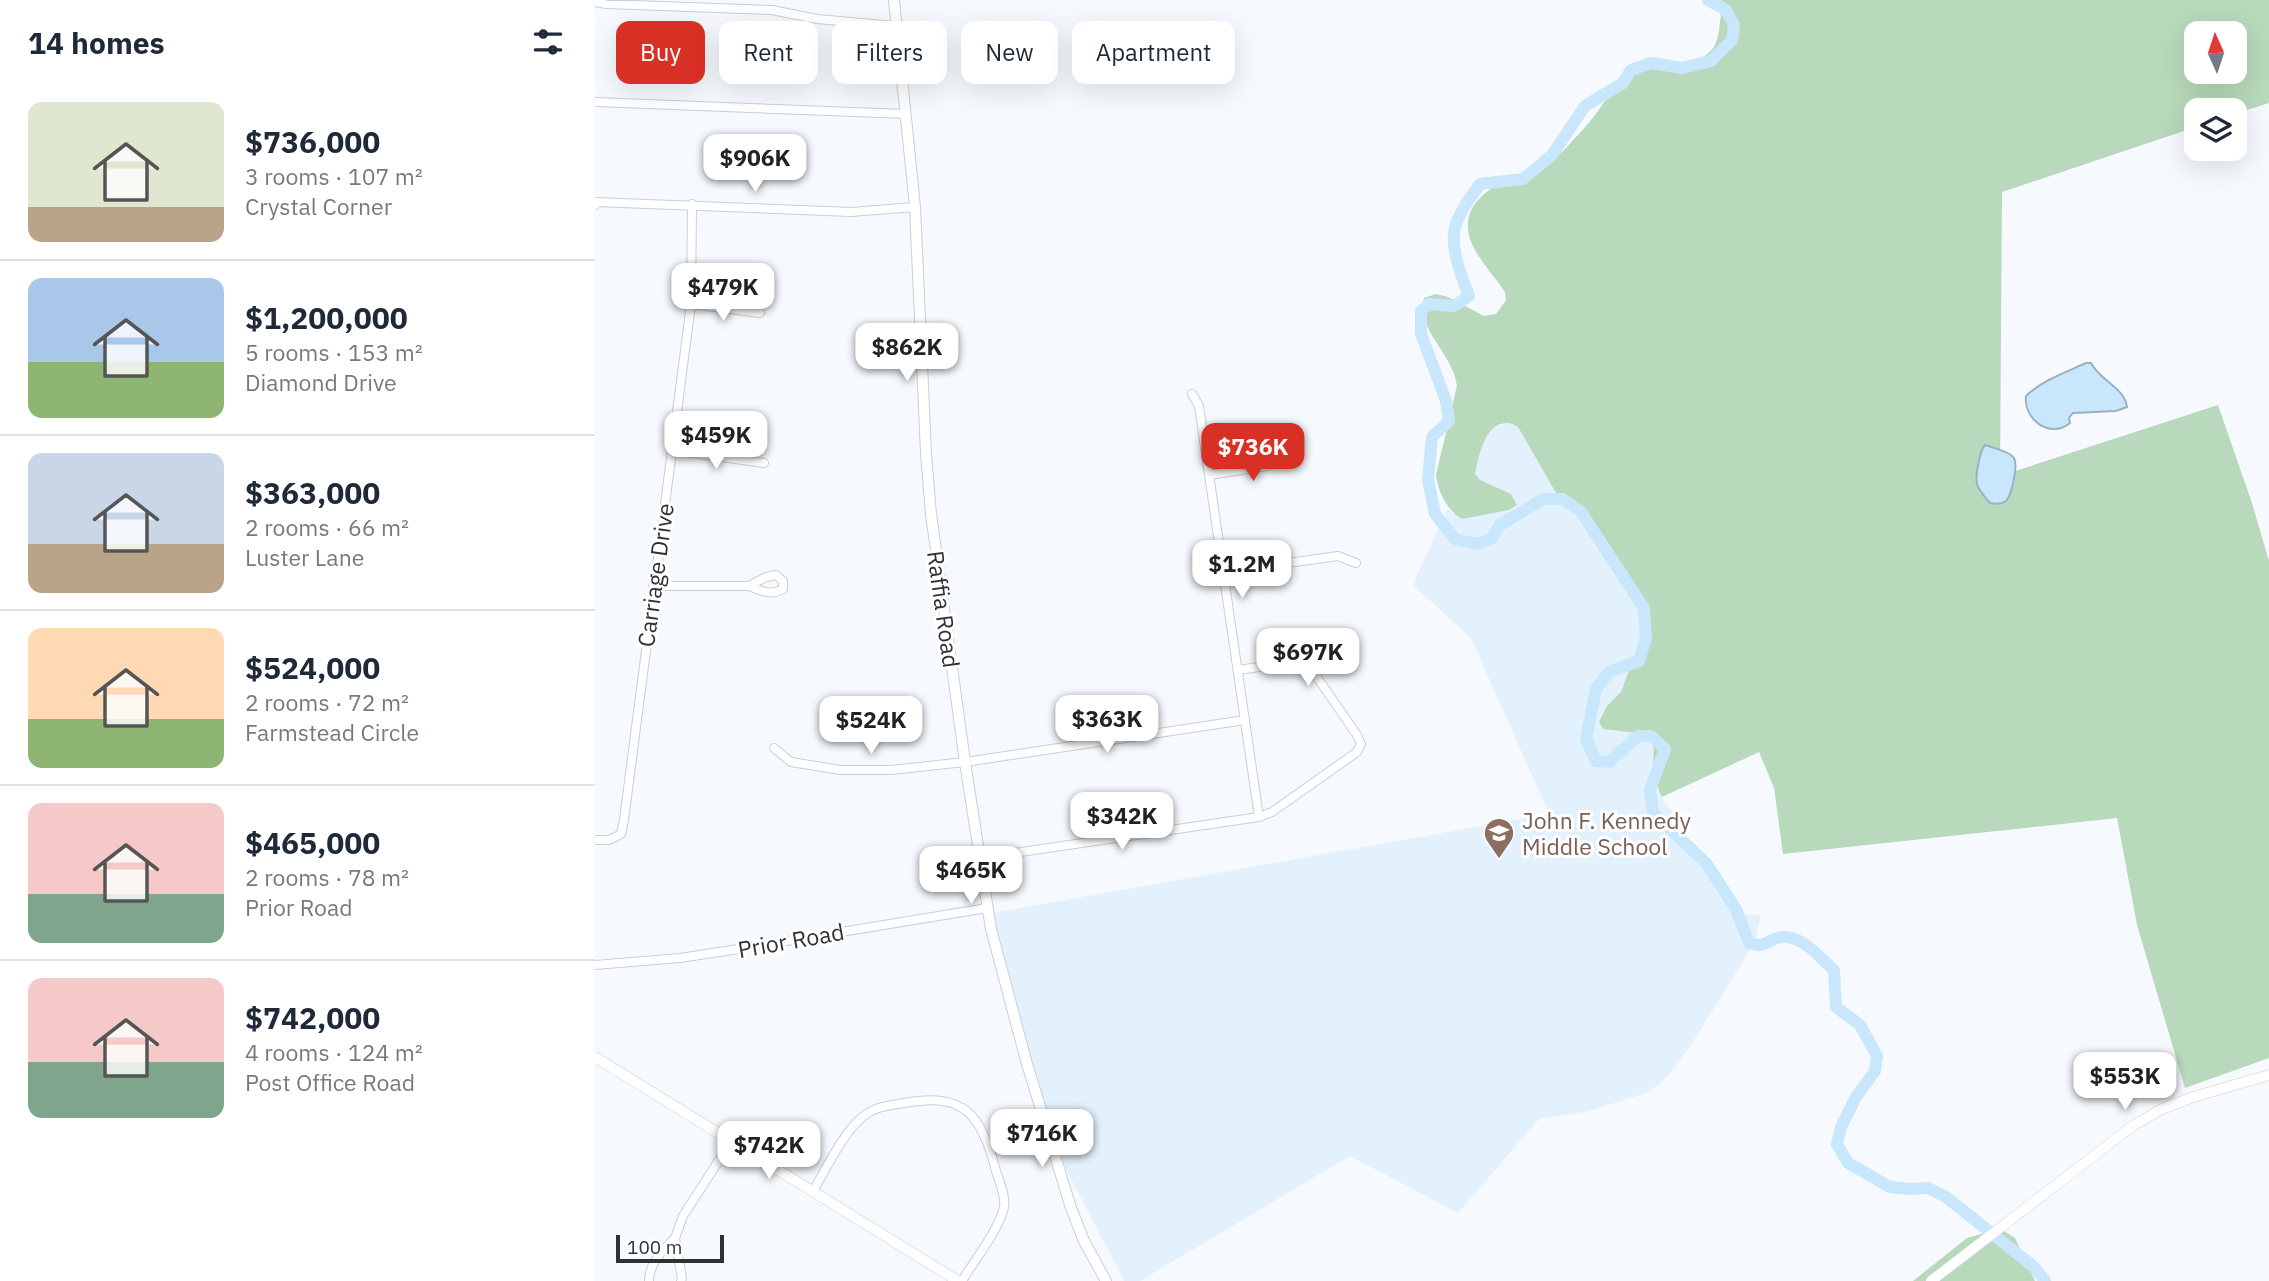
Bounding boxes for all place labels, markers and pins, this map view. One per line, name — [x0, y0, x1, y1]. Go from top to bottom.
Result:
pin: $906K — [706, 134, 804, 194]
pin: $479K — [674, 264, 772, 323]
pin: $862K — [858, 324, 956, 383]
pin: $459K — [667, 412, 765, 471]
pin: $736K — [1204, 424, 1302, 483]
pin: $1.2M — [1193, 540, 1291, 600]
pin: $697K — [1259, 628, 1357, 688]
pin: $524K — [822, 696, 920, 756]
pin: $363K — [1058, 696, 1156, 755]
pin: $342K — [1073, 792, 1171, 852]
place label: John F. Kennedy Middle School — [1522, 805, 1692, 861]
school or university icon: John F. Kennedy Middle School — [1482, 816, 1516, 860]
pin: $465K — [922, 846, 1020, 906]
pin: $553K — [2076, 1052, 2174, 1112]
pin: $716K — [993, 1110, 1091, 1169]
pin: $742K — [720, 1122, 818, 1181]

